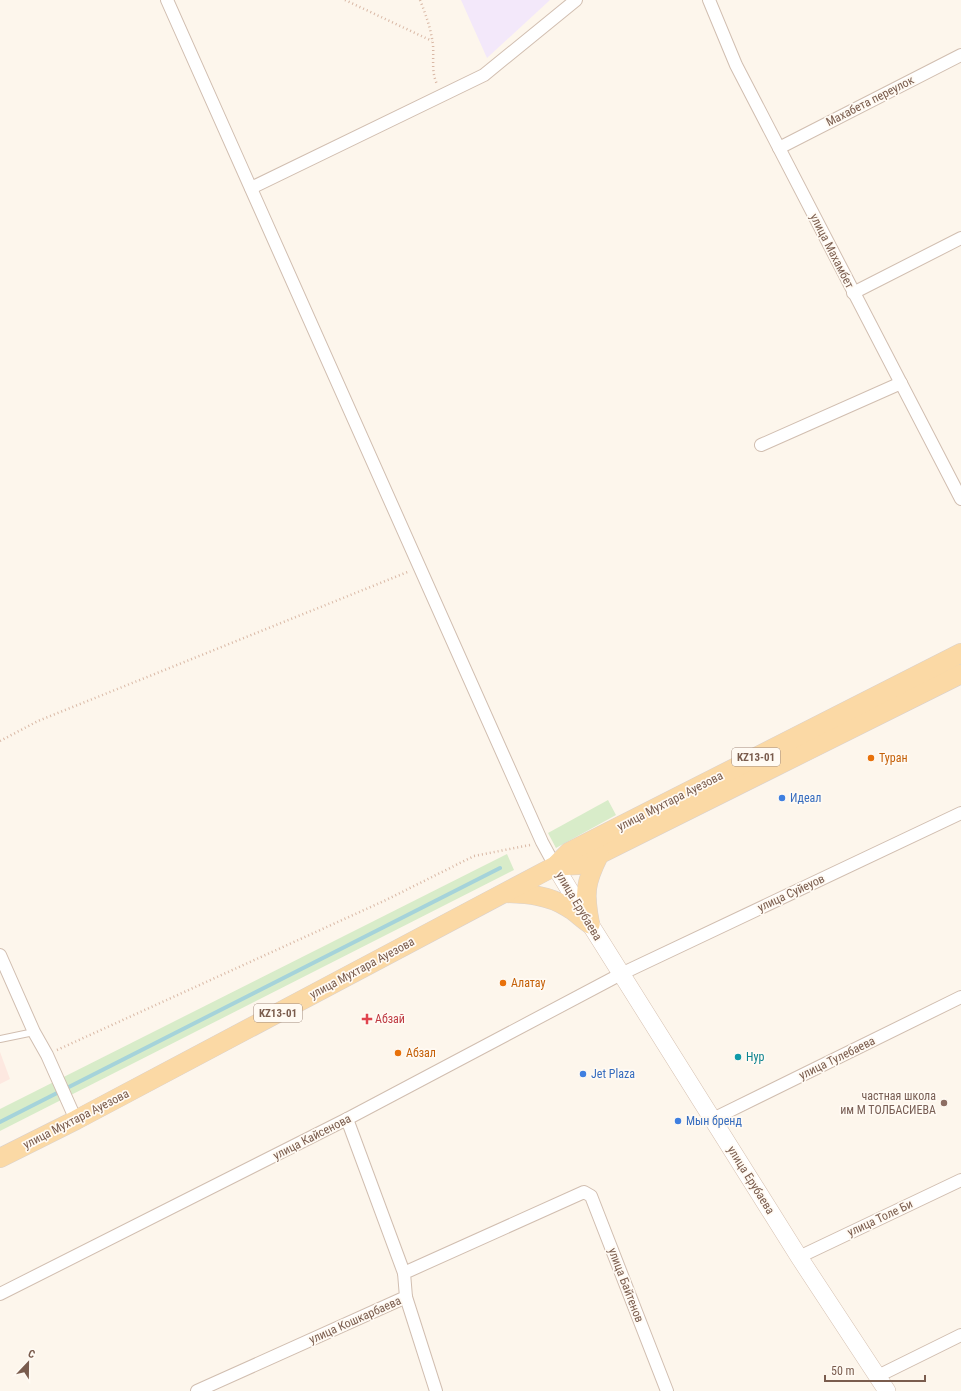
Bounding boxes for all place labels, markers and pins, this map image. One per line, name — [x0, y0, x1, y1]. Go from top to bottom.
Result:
place label: Туран — [879, 751, 908, 765]
marker: Туран — [866, 753, 876, 763]
place label: Идеал — [790, 791, 822, 805]
marker: Идеал — [777, 793, 787, 803]
place label: Алатау — [511, 976, 545, 990]
marker: Алатау — [498, 978, 508, 988]
place label: Абзай — [375, 1012, 405, 1026]
marker: Абзай — [362, 1014, 372, 1024]
place label: Абзал — [406, 1046, 436, 1060]
marker: Абзал — [393, 1048, 403, 1058]
place label: Нур — [746, 1050, 764, 1064]
marker: Нур — [733, 1052, 743, 1062]
place label: Jet Plaza — [591, 1067, 635, 1081]
marker: Jet Plaza — [578, 1069, 588, 1079]
place label: частная школа им М ТОЛБАСИЕВА — [840, 1089, 936, 1117]
marker: частная школа им М ТОЛБАСИЕВА — [939, 1098, 949, 1108]
place label: Мын бренд — [686, 1114, 742, 1128]
marker: Мын бренд — [673, 1116, 683, 1126]

